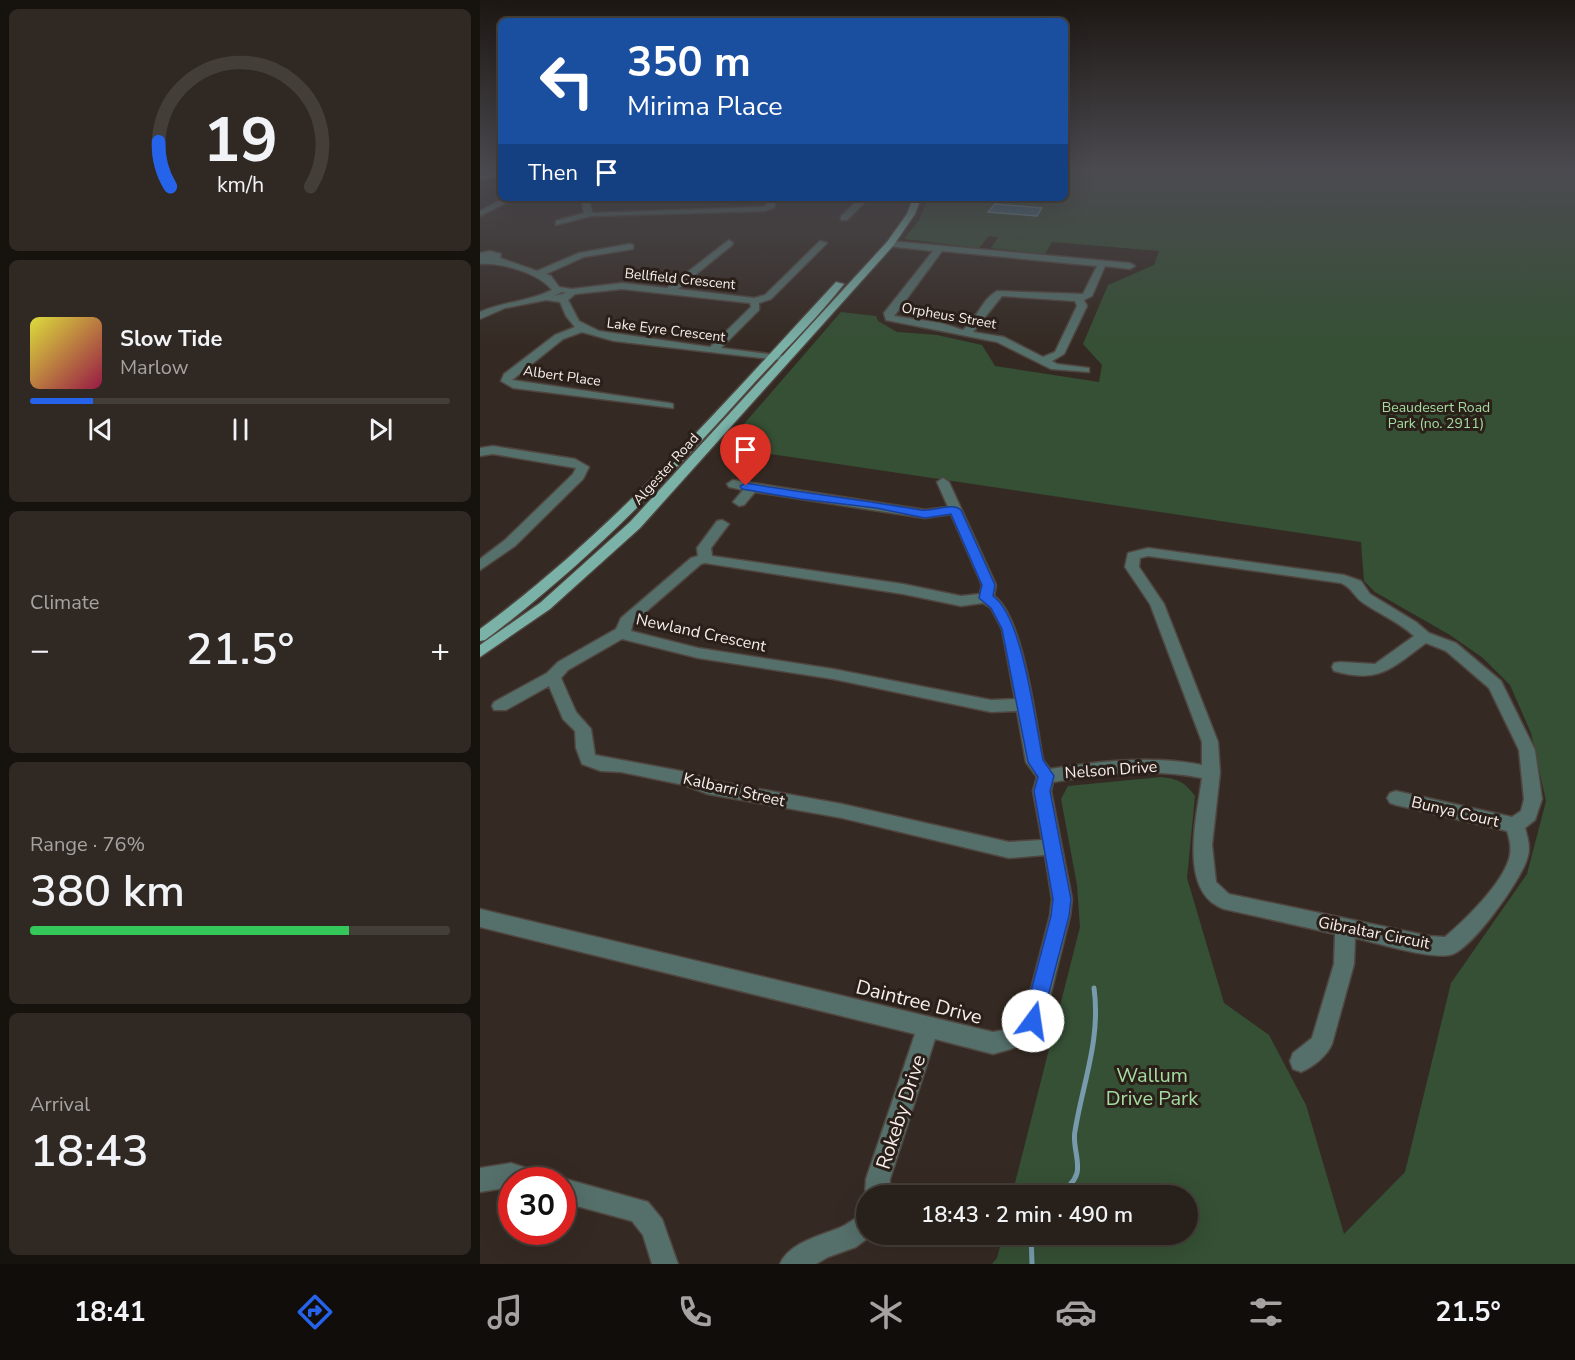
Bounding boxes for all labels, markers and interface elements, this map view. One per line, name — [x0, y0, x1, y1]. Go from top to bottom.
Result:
text: 350 m — [627, 34, 751, 91]
icon: left — [528, 42, 606, 120]
text: Mirima Place — [627, 88, 783, 125]
text: 19 — [203, 98, 277, 183]
icon: arrive — [590, 156, 623, 189]
text: Then — [528, 158, 578, 188]
text: km/h — [216, 170, 264, 200]
street label: Bellfield Crescent — [624, 264, 736, 294]
street label: Orpheus Street — [900, 298, 998, 334]
street label: Lake Eyre Crescent — [606, 313, 726, 347]
text: Slow Tide — [120, 324, 222, 354]
text: Marlow — [120, 354, 188, 381]
street label: Albert Place — [522, 361, 602, 391]
park label: Beaudesert Road Park (no. 2911) — [1382, 398, 1490, 433]
icon: previous — [84, 413, 117, 446]
icon: pause — [224, 413, 257, 446]
icon: next — [364, 413, 397, 446]
pin — [720, 424, 771, 486]
street label: Algester Road — [629, 429, 703, 509]
icon: arrive — [729, 433, 762, 466]
text: Climate — [30, 589, 99, 616]
street label: Newland Crescent — [634, 608, 768, 658]
text: 21.5° — [186, 619, 294, 680]
text: − — [30, 628, 50, 673]
text: + — [430, 628, 450, 673]
street label: Nelson Drive — [1064, 756, 1158, 784]
street label: Kalbarri Street — [681, 768, 788, 812]
street label: Bunya Court — [1409, 791, 1501, 833]
text: Range · 76% — [30, 831, 145, 858]
text: 380 km — [30, 861, 185, 922]
street label: Gibraltar Circuit — [1316, 911, 1432, 955]
street label: Daintree Drive — [853, 973, 985, 1031]
position arrow — [1001, 989, 1065, 1053]
street label: Rokeby Drive — [870, 1051, 932, 1173]
park label: Wallum Drive Park — [1106, 1062, 1199, 1112]
text: Arrival — [30, 1091, 90, 1118]
text: 18:43 — [30, 1121, 149, 1182]
speed limit sign: 30 — [498, 1167, 576, 1245]
text: 18:43 · 2 min · 490 m — [921, 1200, 1133, 1230]
icon: directions — [294, 1291, 336, 1333]
icon: music — [484, 1291, 526, 1333]
icon: phone — [674, 1291, 716, 1333]
icon: climate — [865, 1291, 907, 1333]
icon: car — [1055, 1291, 1097, 1333]
icon: filters — [1245, 1291, 1287, 1333]
text: 18:41 — [74, 1294, 146, 1331]
text: 21.5° — [1435, 1294, 1501, 1331]

